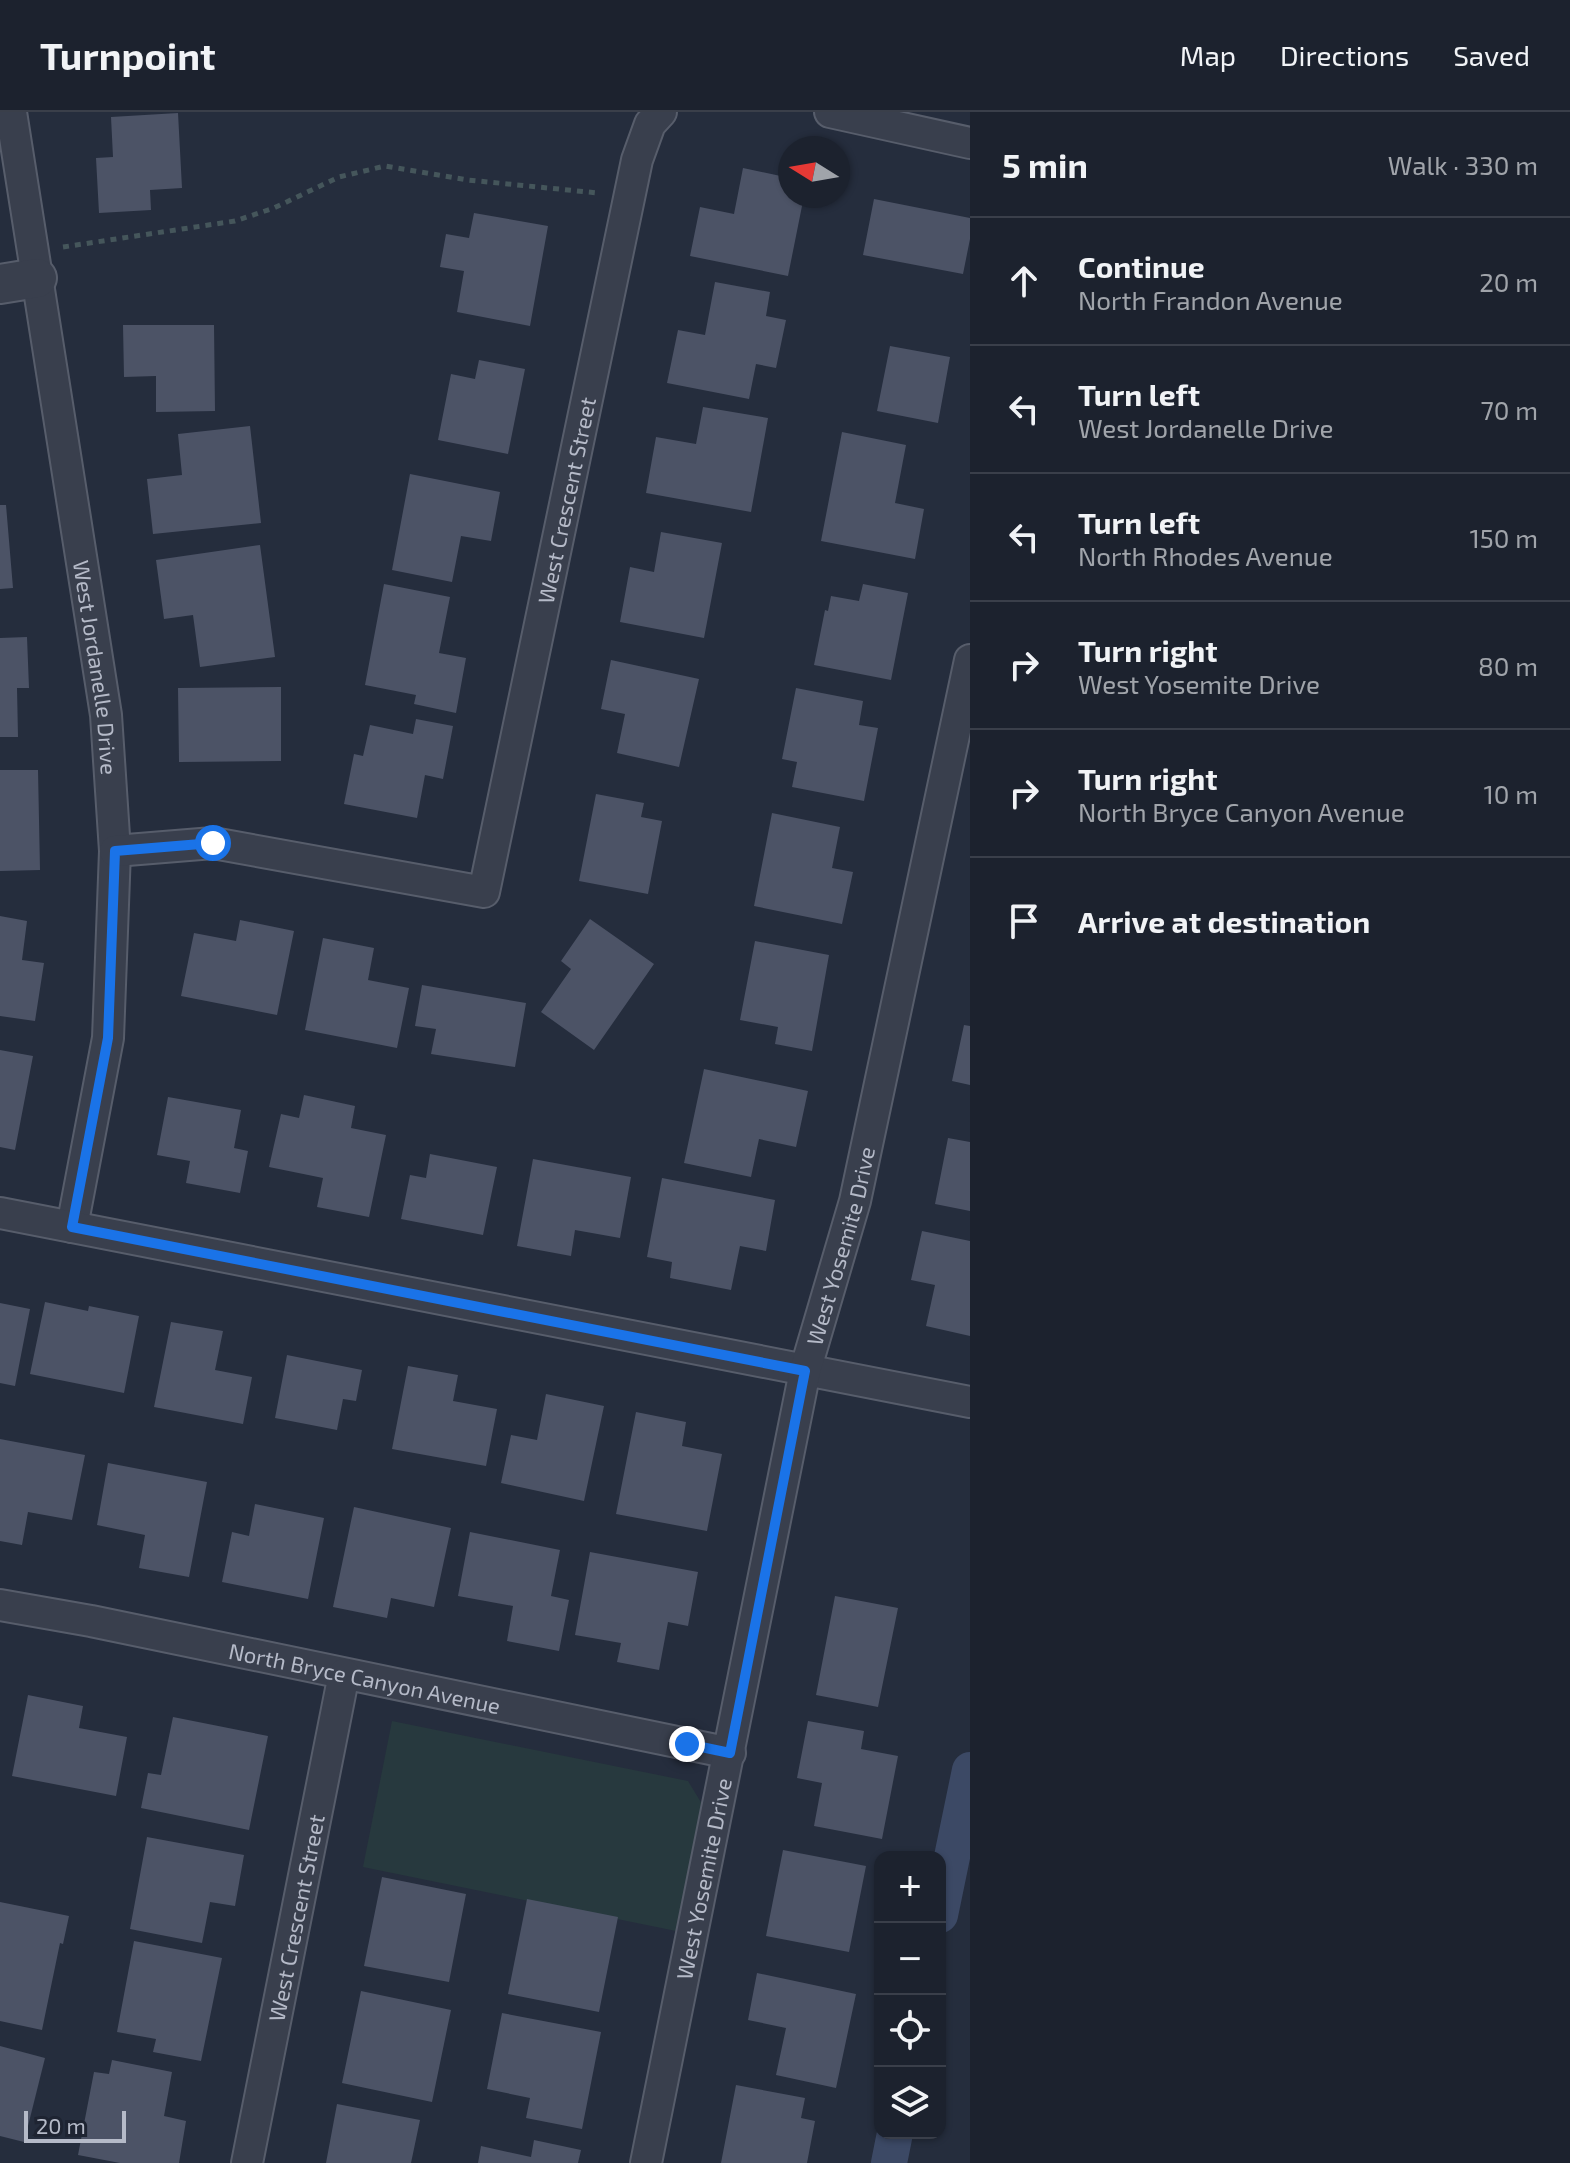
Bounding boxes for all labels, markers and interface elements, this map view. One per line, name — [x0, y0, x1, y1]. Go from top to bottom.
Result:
text: Turnpoint — [40, 32, 216, 78]
text: Map — [1180, 38, 1236, 72]
text: Directions — [1280, 38, 1409, 72]
text: Saved — [1453, 38, 1530, 72]
north arrow — [778, 136, 850, 208]
text: 5 min — [1002, 144, 1088, 185]
text: Walk · 330 m — [1388, 149, 1538, 180]
text: Continue — [1078, 248, 1205, 284]
icon: ahead — [1002, 259, 1046, 303]
text: 20 m — [1479, 266, 1538, 297]
text: North Frandon Avenue — [1078, 284, 1343, 315]
text: Turn left — [1078, 376, 1200, 412]
icon: left — [1002, 387, 1046, 431]
street label: West Crescent Street — [532, 394, 600, 606]
text: 70 m — [1480, 394, 1538, 425]
text: West Jordanelle Drive — [1078, 412, 1333, 443]
text: Turn left — [1078, 504, 1200, 540]
icon: left — [1002, 515, 1046, 559]
text: 150 m — [1469, 522, 1538, 553]
text: North Rhodes Avenue — [1078, 540, 1333, 571]
street label: West Jordanelle Drive — [69, 558, 123, 775]
text: Turn right — [1078, 632, 1218, 668]
icon: right — [1002, 643, 1046, 687]
text: 80 m — [1478, 650, 1538, 681]
text: West Yosemite Drive — [1078, 668, 1320, 699]
text: Turn right — [1078, 760, 1218, 796]
icon: right — [1002, 771, 1046, 815]
text: 10 m — [1483, 778, 1538, 809]
text: North Bryce Canyon Avenue — [1078, 796, 1405, 827]
route start — [195, 825, 231, 861]
icon: arrive — [1002, 899, 1046, 943]
text: Arrive at destination — [1078, 903, 1370, 939]
street label: West Yosemite Drive — [800, 1144, 879, 1348]
street label: North Bryce Canyon Avenue — [227, 1637, 503, 1718]
route end — [669, 1726, 705, 1762]
street label: West Yosemite Drive — [670, 1776, 736, 1982]
street label: West Crescent Street — [262, 1812, 329, 2024]
map controls — [874, 1851, 946, 2139]
button: + — [874, 1851, 946, 1923]
button: − — [874, 1923, 946, 1995]
button: locate — [874, 1995, 946, 2067]
button: layers — [874, 2067, 946, 2139]
scale bar — [24, 2107, 126, 2143]
text: 20 m — [36, 2112, 86, 2138]

